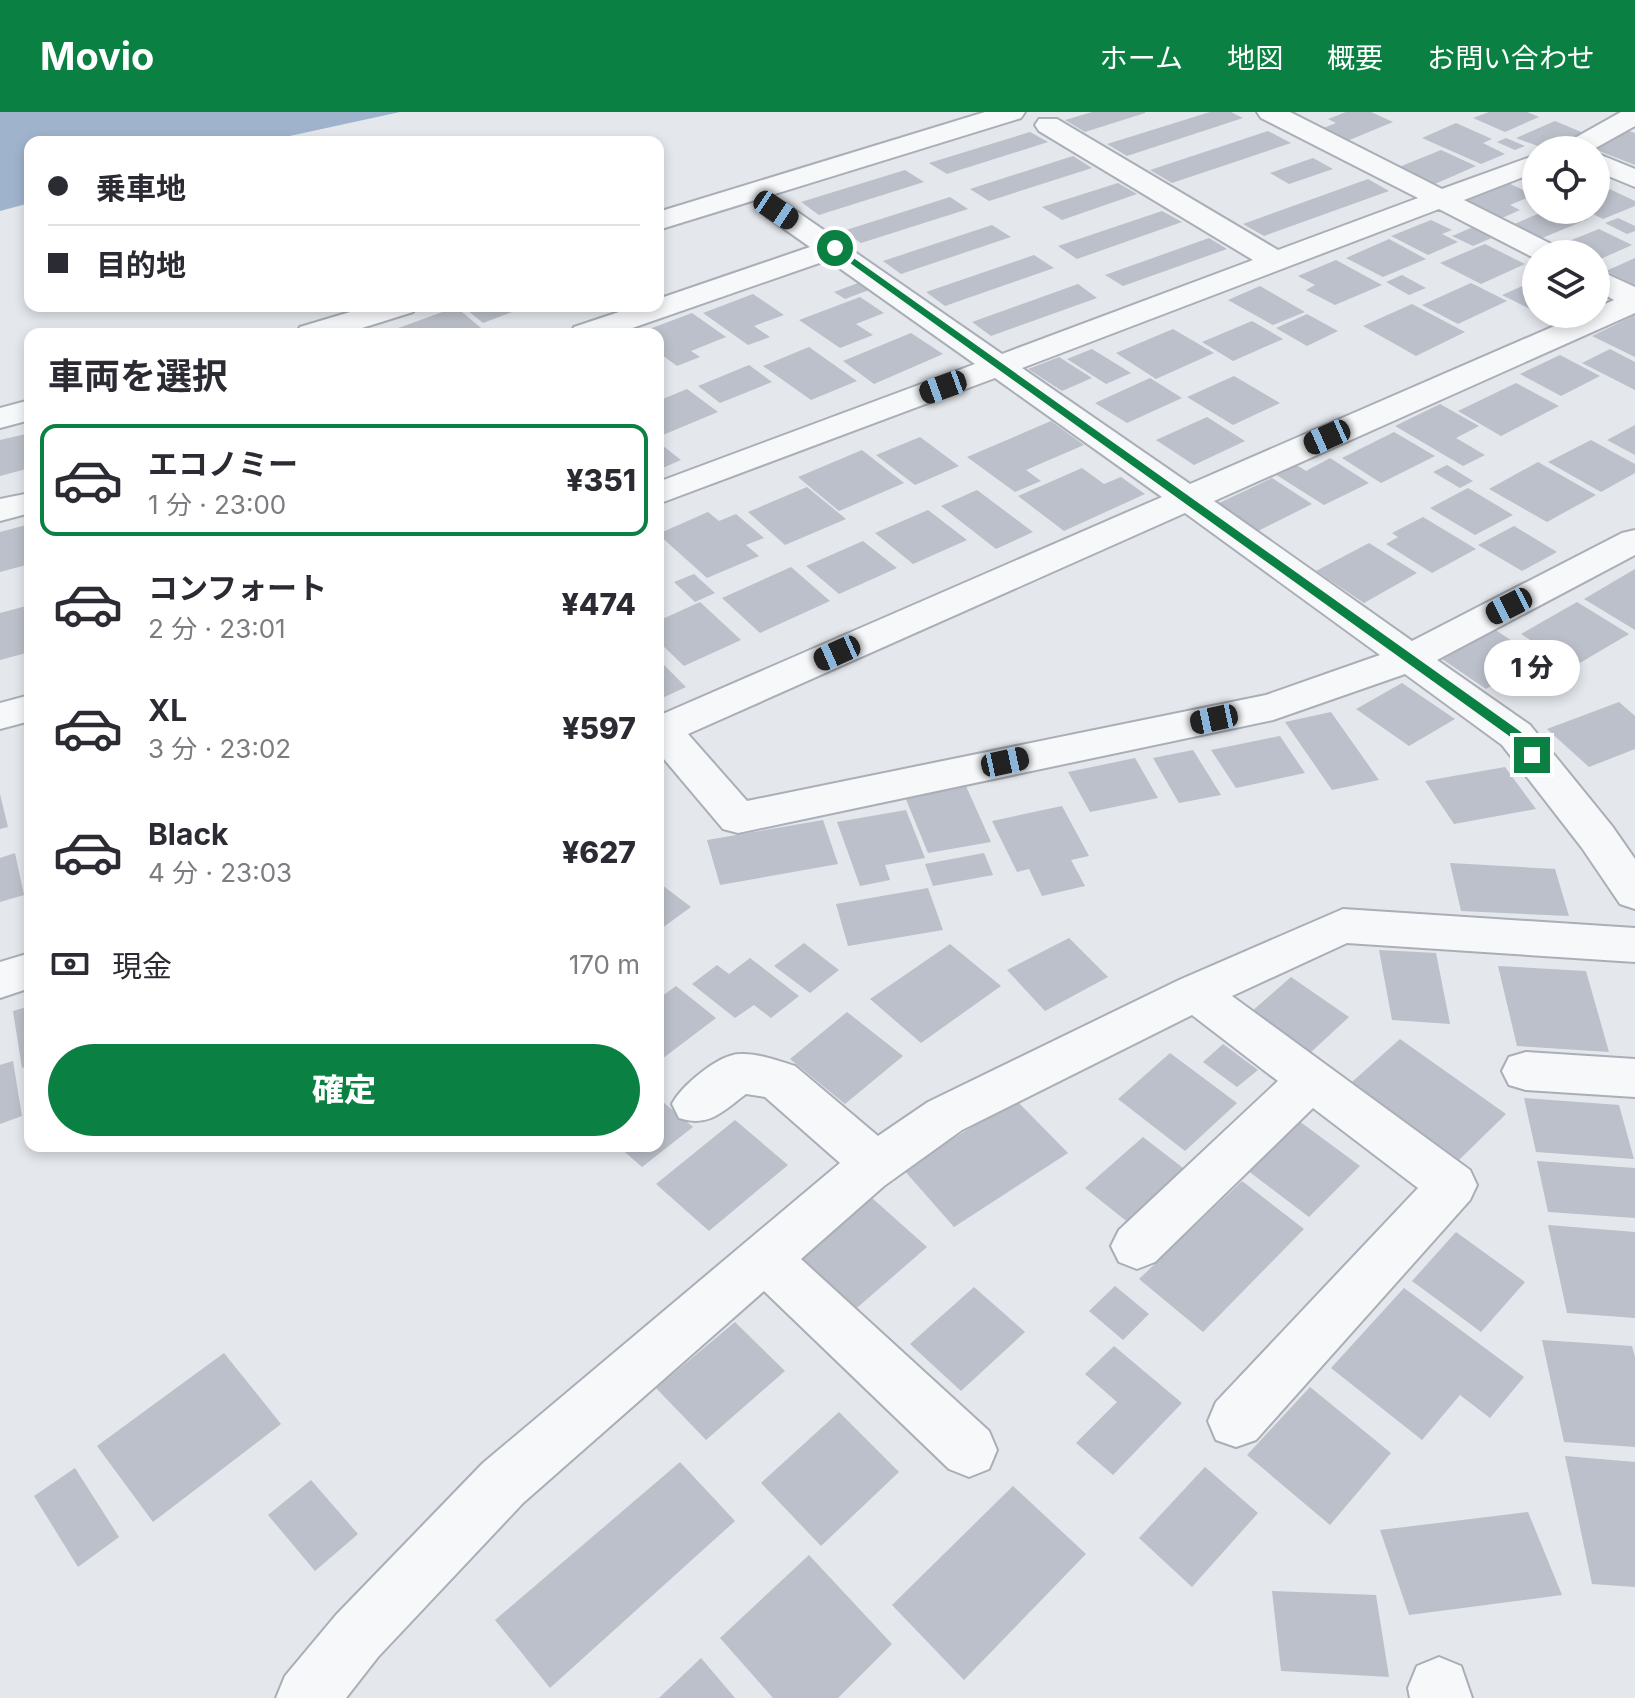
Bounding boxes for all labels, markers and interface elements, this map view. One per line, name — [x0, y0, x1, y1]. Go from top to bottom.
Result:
text: Movio — [40, 33, 154, 79]
text: ホーム — [1100, 41, 1183, 75]
text: 地図 — [1227, 41, 1283, 75]
text: 概要 — [1327, 41, 1383, 75]
text: お問い合わせ — [1427, 41, 1595, 75]
map controls — [1522, 136, 1610, 328]
button: locate — [1522, 136, 1610, 224]
text: 乗車地 — [96, 170, 186, 206]
car — [749, 187, 803, 233]
route start — [817, 230, 853, 266]
button: layers — [1522, 240, 1610, 328]
text: 目的地 — [96, 247, 186, 283]
text: 車両を選択 — [48, 354, 228, 398]
car — [916, 368, 970, 406]
car — [1300, 416, 1354, 458]
icon: car — [52, 444, 124, 516]
text: エコノミー — [148, 446, 298, 482]
text: ¥351 — [566, 462, 636, 498]
text: 1 分 · 23:00 — [148, 489, 286, 520]
icon: car — [52, 568, 124, 640]
text: コンフォート — [148, 570, 327, 606]
car — [1482, 584, 1536, 628]
text: ¥474 — [561, 586, 636, 622]
text: 2 分 · 23:01 — [148, 613, 286, 644]
car — [810, 632, 864, 674]
callout: 1 分 — [1484, 639, 1580, 695]
text: 1 分 — [1510, 652, 1554, 683]
icon: car — [52, 692, 124, 764]
text: XL — [148, 692, 187, 728]
car — [1188, 702, 1240, 736]
text: ¥597 — [562, 710, 636, 746]
text: 3 分 · 23:02 — [148, 733, 291, 764]
route end — [1514, 737, 1550, 773]
car — [979, 745, 1031, 779]
icon: car — [52, 816, 124, 888]
text: Black — [148, 816, 228, 852]
text: ¥627 — [562, 834, 636, 870]
text: 4 分 · 23:03 — [148, 857, 292, 888]
icon: cash — [48, 942, 92, 986]
text: 現金 — [112, 948, 172, 984]
text: 170 m — [569, 949, 640, 980]
button: 確定 — [48, 1044, 640, 1136]

